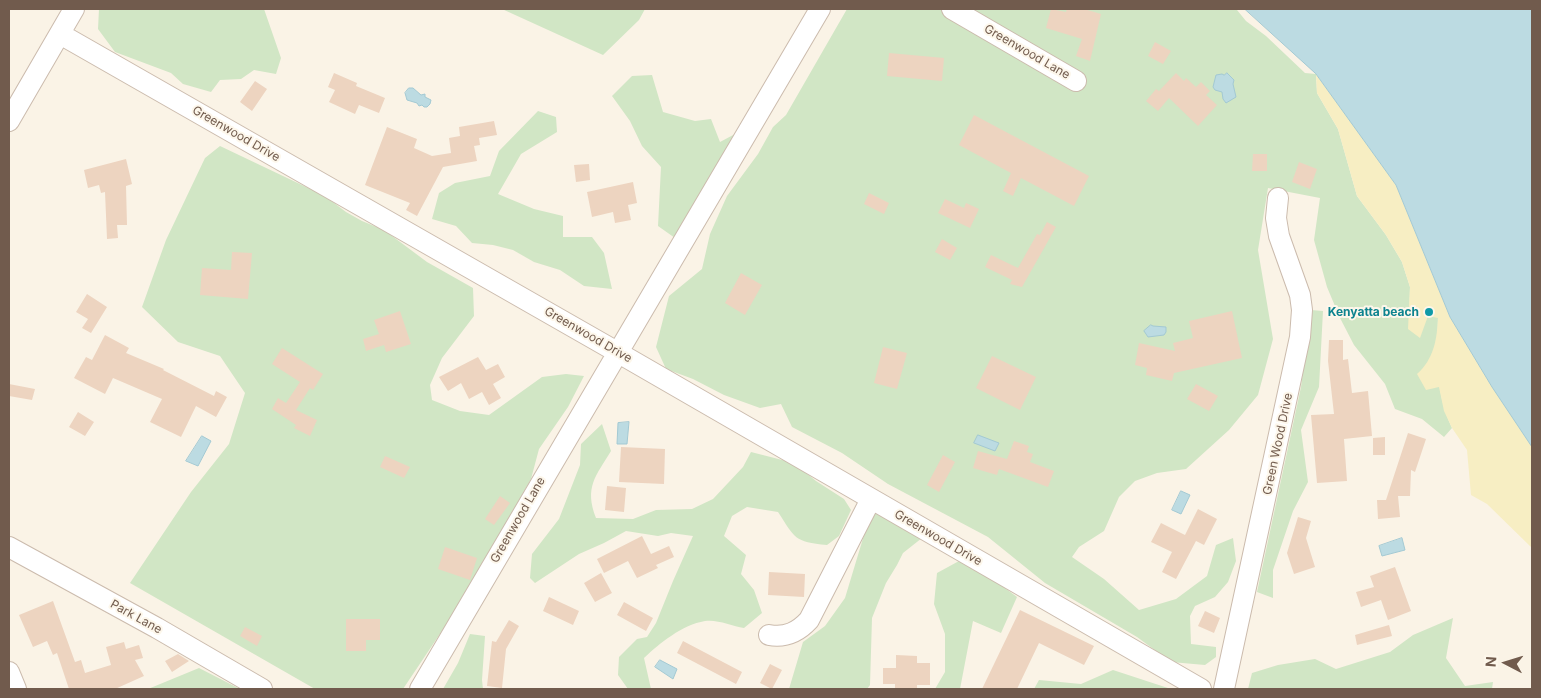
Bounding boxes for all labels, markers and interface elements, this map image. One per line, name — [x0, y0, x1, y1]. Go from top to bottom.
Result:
street label: Greenwood Lane — [982, 22, 1072, 82]
street label: Greenwood Drive — [190, 103, 282, 165]
street label: Greenwood Drive — [542, 304, 634, 366]
place label: Kenyatta beach — [1328, 305, 1419, 319]
marker: Kenyatta beach — [1423, 306, 1435, 318]
street label: Green Wood Drive — [1260, 392, 1296, 496]
street label: Greenwood Lane — [488, 475, 548, 565]
street label: Greenwood Drive — [892, 507, 984, 569]
street label: Park Lane — [108, 597, 164, 637]
north arrow — [1481, 638, 1531, 688]
text: N — [1482, 656, 1499, 668]

